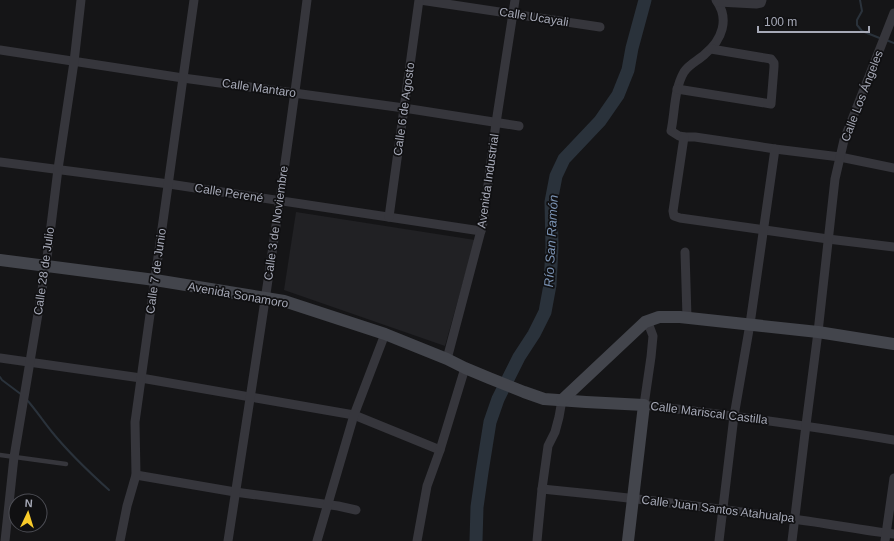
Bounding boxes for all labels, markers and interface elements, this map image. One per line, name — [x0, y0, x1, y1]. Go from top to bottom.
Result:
street label: Calle Ucayali — [498, 5, 570, 29]
scale bar — [758, 8, 869, 34]
text: 100 m — [764, 15, 797, 29]
street label: Calle Los Ángeles — [837, 48, 886, 144]
street label: Calle 6 de Agosto — [391, 61, 418, 157]
street label: Calle Mantaro — [221, 76, 297, 100]
street label: Avenida Industrial — [474, 133, 502, 229]
street label: Calle 3 de Noviembre — [261, 165, 291, 281]
street label: Calle Perené — [194, 181, 265, 205]
water label: Río San Ramón — [541, 194, 561, 288]
street label: Calle 28 de Julio — [31, 226, 57, 316]
street label: Calle 7 de Junio — [143, 227, 169, 315]
street label: Avenida Sonamoro — [187, 279, 290, 311]
street label: Calle Mariscal Castilla — [650, 399, 769, 427]
north arrow — [8, 493, 48, 533]
street label: Calle Juan Santos Atahualpa — [641, 493, 796, 525]
text: N — [24, 497, 33, 509]

